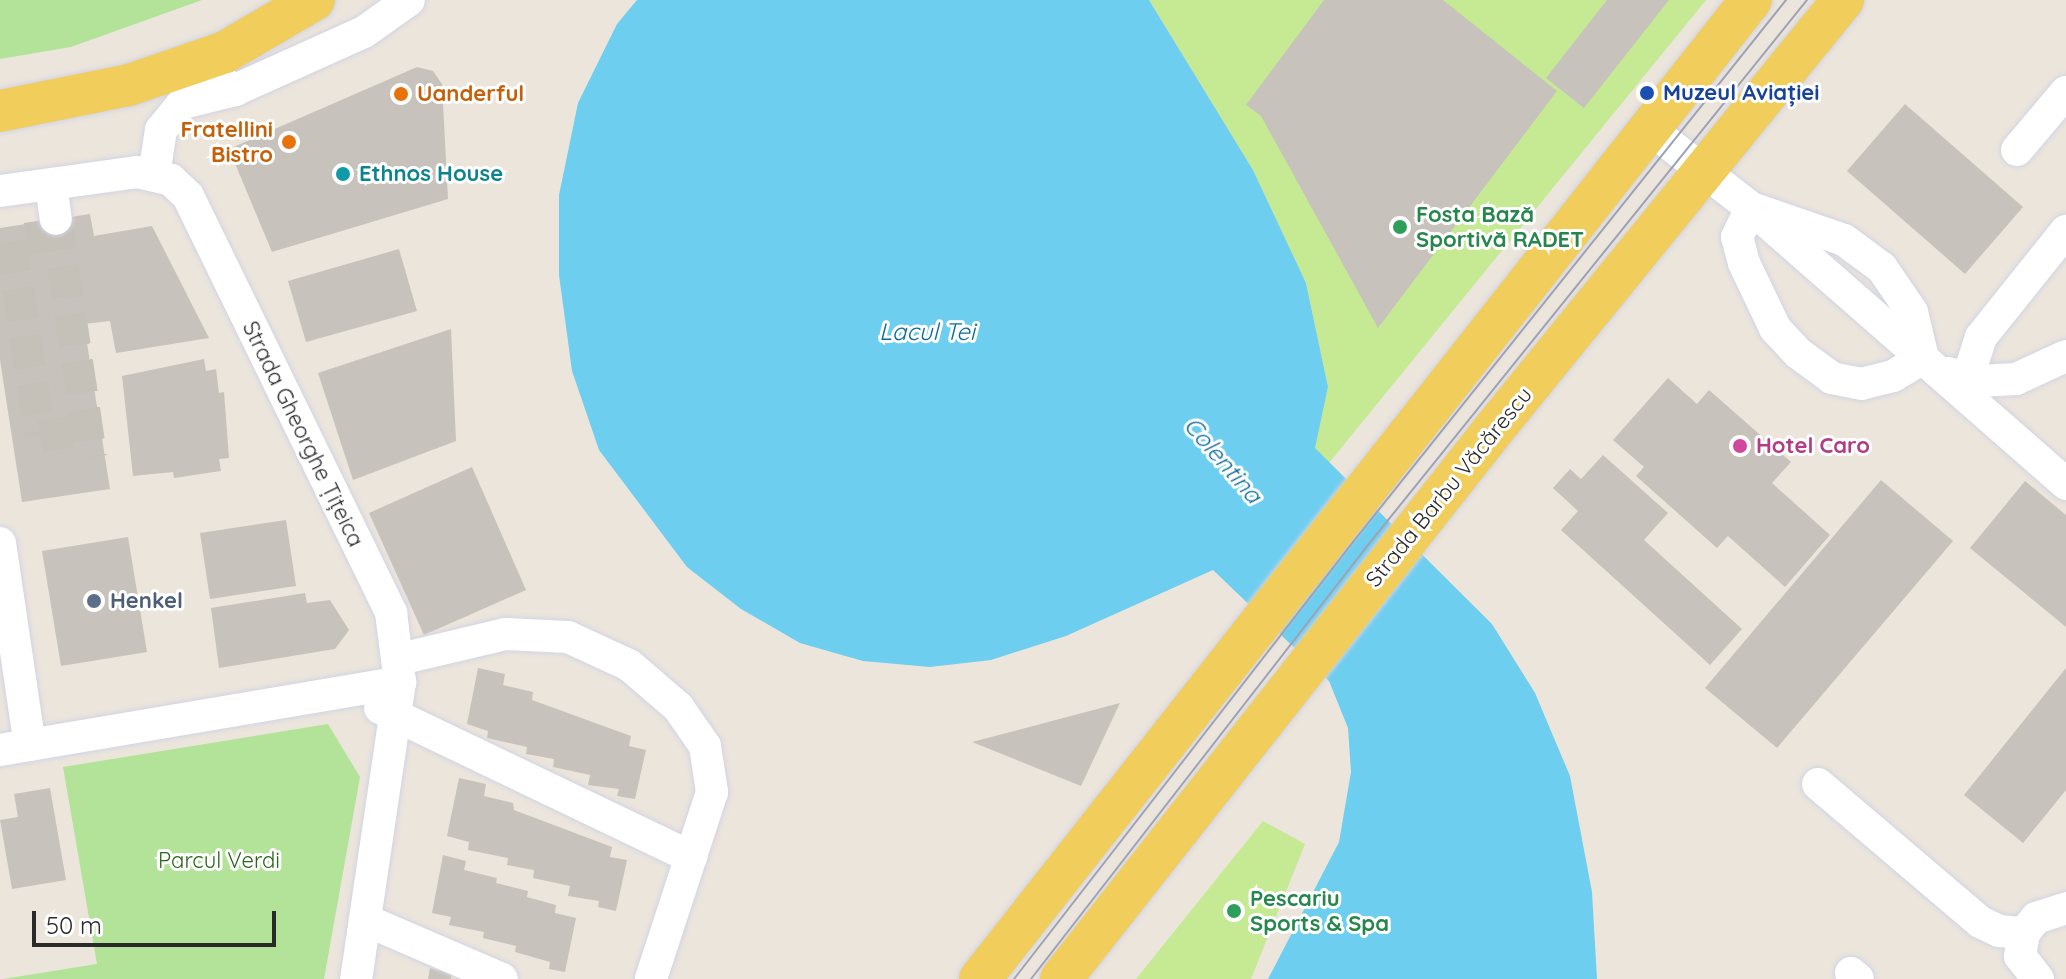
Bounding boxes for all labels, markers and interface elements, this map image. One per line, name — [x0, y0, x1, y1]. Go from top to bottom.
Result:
place label: Muzeul Aviației — [1663, 80, 1820, 106]
place label: Uanderful — [417, 81, 524, 107]
marker: Muzeul Aviației — [1638, 84, 1656, 102]
marker: Uanderful — [392, 85, 410, 103]
place label: Fratellini Bistro — [180, 116, 273, 168]
marker: Fratellini Bistro — [280, 133, 298, 151]
place label: Ethnos House — [359, 161, 503, 187]
marker: Ethnos House — [334, 165, 352, 183]
place label: Fosta Bază Sportivă RADET — [1416, 201, 1584, 252]
marker: Fosta Bază Sportivă RADET — [1391, 218, 1409, 236]
street label: Strada Gheorghe Țițeica — [237, 317, 369, 551]
water label: Lacul Tei — [879, 318, 975, 346]
street label: Strada Barbu Văcărescu — [1360, 382, 1538, 592]
water label: Colentina — [1178, 411, 1268, 509]
place label: Hotel Caro — [1756, 433, 1870, 459]
marker: Hotel Caro — [1731, 437, 1749, 455]
place label: Henkel — [110, 588, 183, 614]
marker: Henkel — [85, 592, 103, 610]
park label: Parcul Verdi — [158, 848, 280, 874]
place label: Pescariu Sports & Spa — [1250, 885, 1389, 936]
scale bar — [36, 895, 280, 945]
marker: Pescariu Sports & Spa — [1225, 902, 1243, 920]
text: 50 m — [46, 910, 102, 940]

